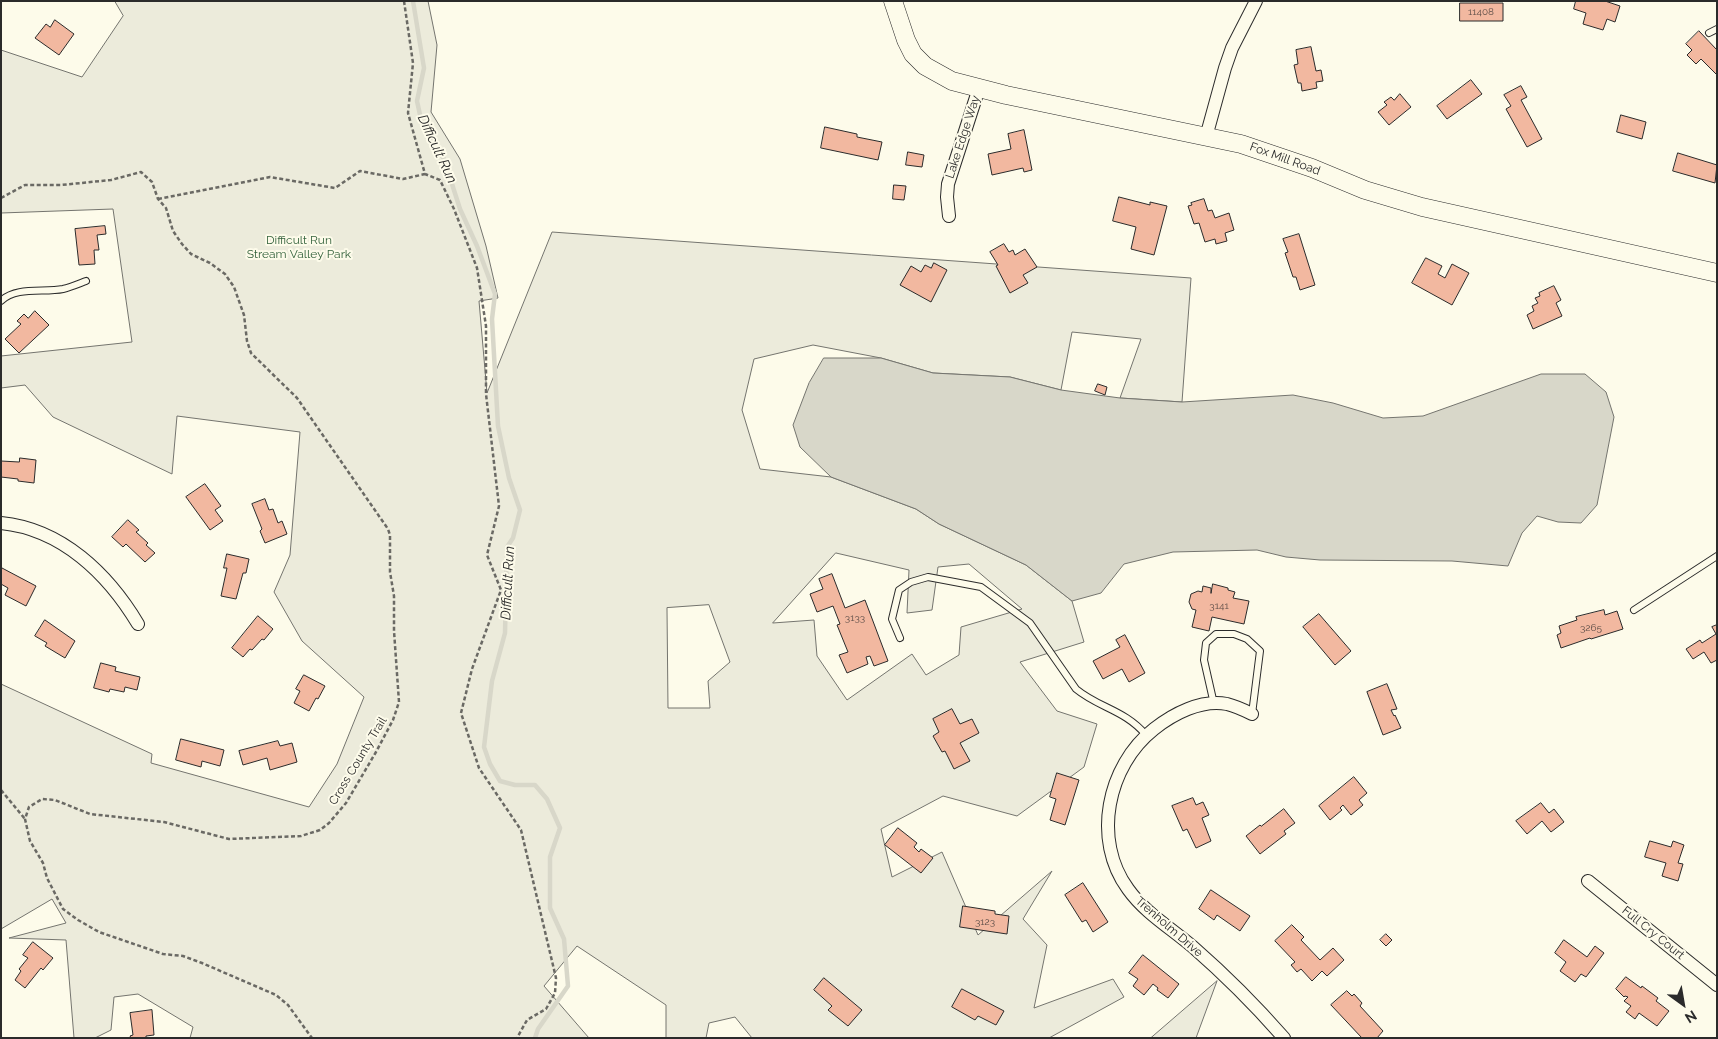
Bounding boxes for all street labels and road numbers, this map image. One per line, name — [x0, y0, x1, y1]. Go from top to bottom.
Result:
street label: Lake Edge Way — [943, 94, 983, 180]
street label: Fox Mill Road — [1248, 140, 1322, 178]
street label: Cross County Trail — [326, 714, 390, 808]
street label: Trenholm Drive — [1132, 894, 1206, 960]
street label: Full Cry Court — [1619, 903, 1687, 963]

